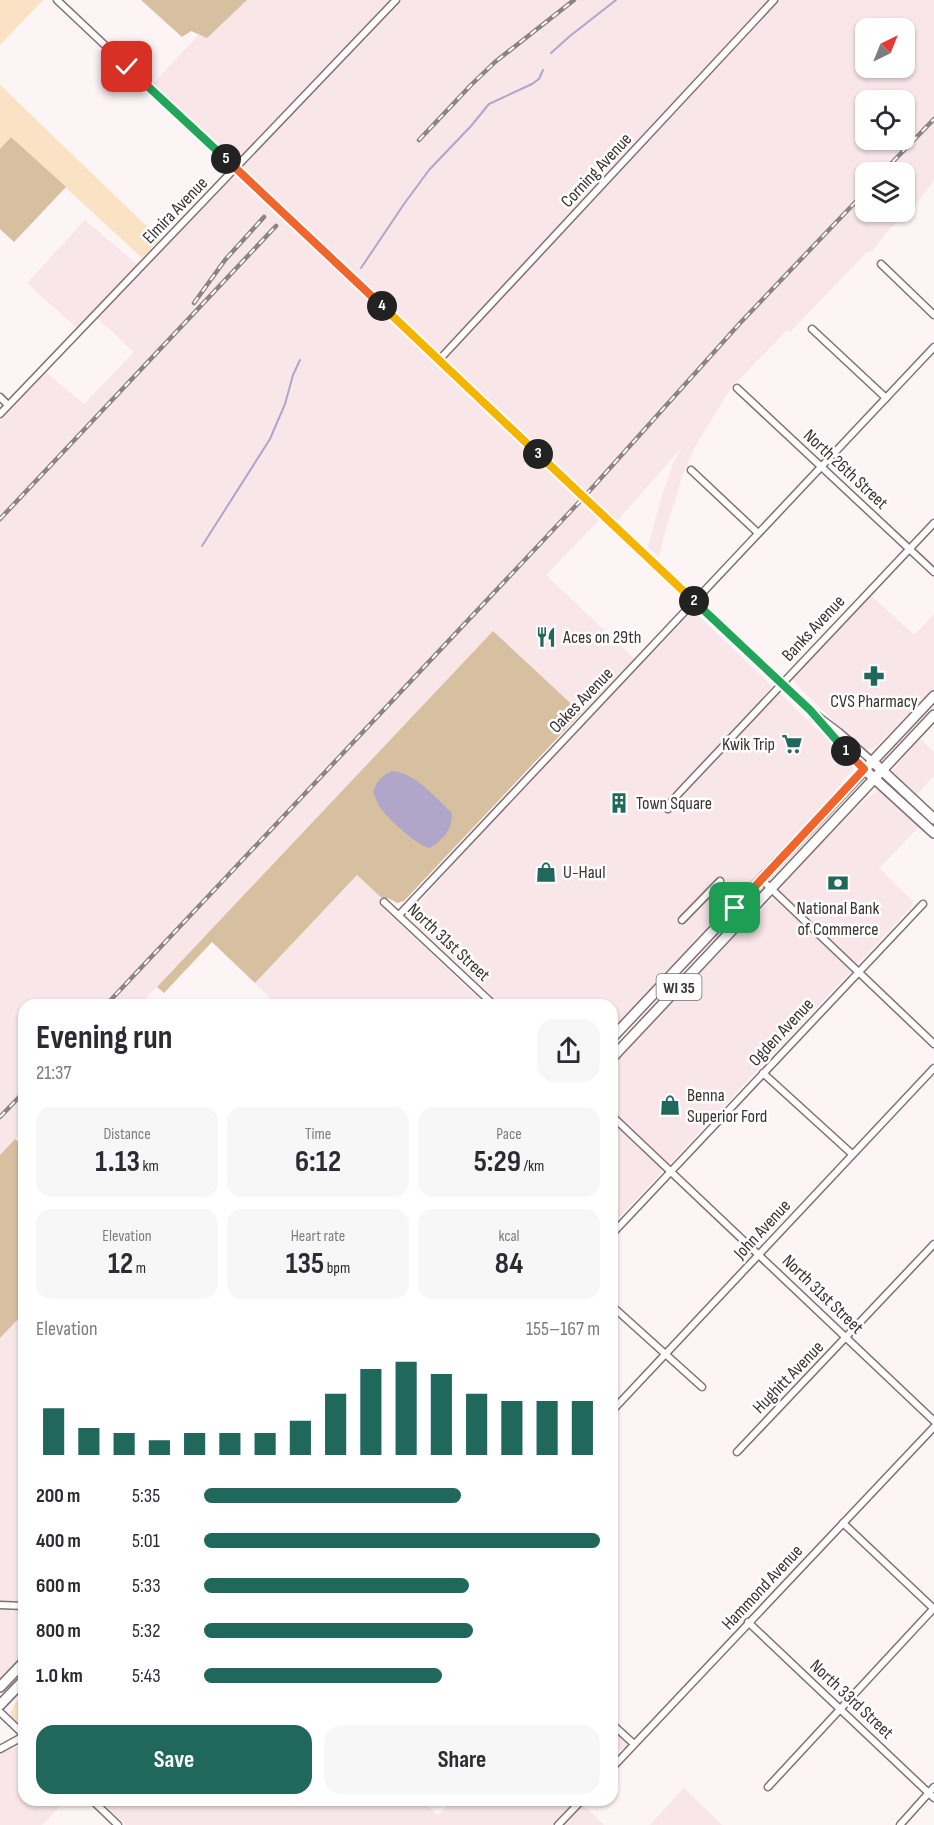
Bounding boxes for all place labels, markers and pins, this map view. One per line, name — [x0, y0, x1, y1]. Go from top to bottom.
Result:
pin — [101, 41, 152, 92]
pin: 5 — [211, 144, 241, 174]
pin: 4 — [367, 291, 397, 321]
pin: 3 — [523, 439, 553, 469]
pin: 2 — [679, 586, 709, 616]
restaurant icon: Aces on 29th — [534, 625, 558, 649]
place label: Aces on 29th — [562, 627, 641, 648]
pharmacy icon: CVS Pharmacy — [862, 664, 886, 688]
place label: CVS Pharmacy — [830, 691, 918, 712]
supermarket icon: Kwik Trip — [780, 732, 804, 756]
place label: Kwik Trip — [722, 734, 775, 755]
pin: 1 — [831, 736, 861, 766]
building icon: Town Square — [607, 791, 631, 815]
place label: Town Square — [636, 793, 712, 814]
shop icon: U-Haul — [534, 860, 558, 884]
place label: U-Haul — [563, 862, 605, 883]
bank icon: National Bank of Commerce — [826, 871, 850, 895]
pin — [709, 882, 760, 933]
place label: National Bank of Commerce — [797, 898, 880, 940]
place label: Benna Superior Ford — [687, 1085, 767, 1127]
shop icon: Benna Superior Ford — [658, 1093, 682, 1117]

